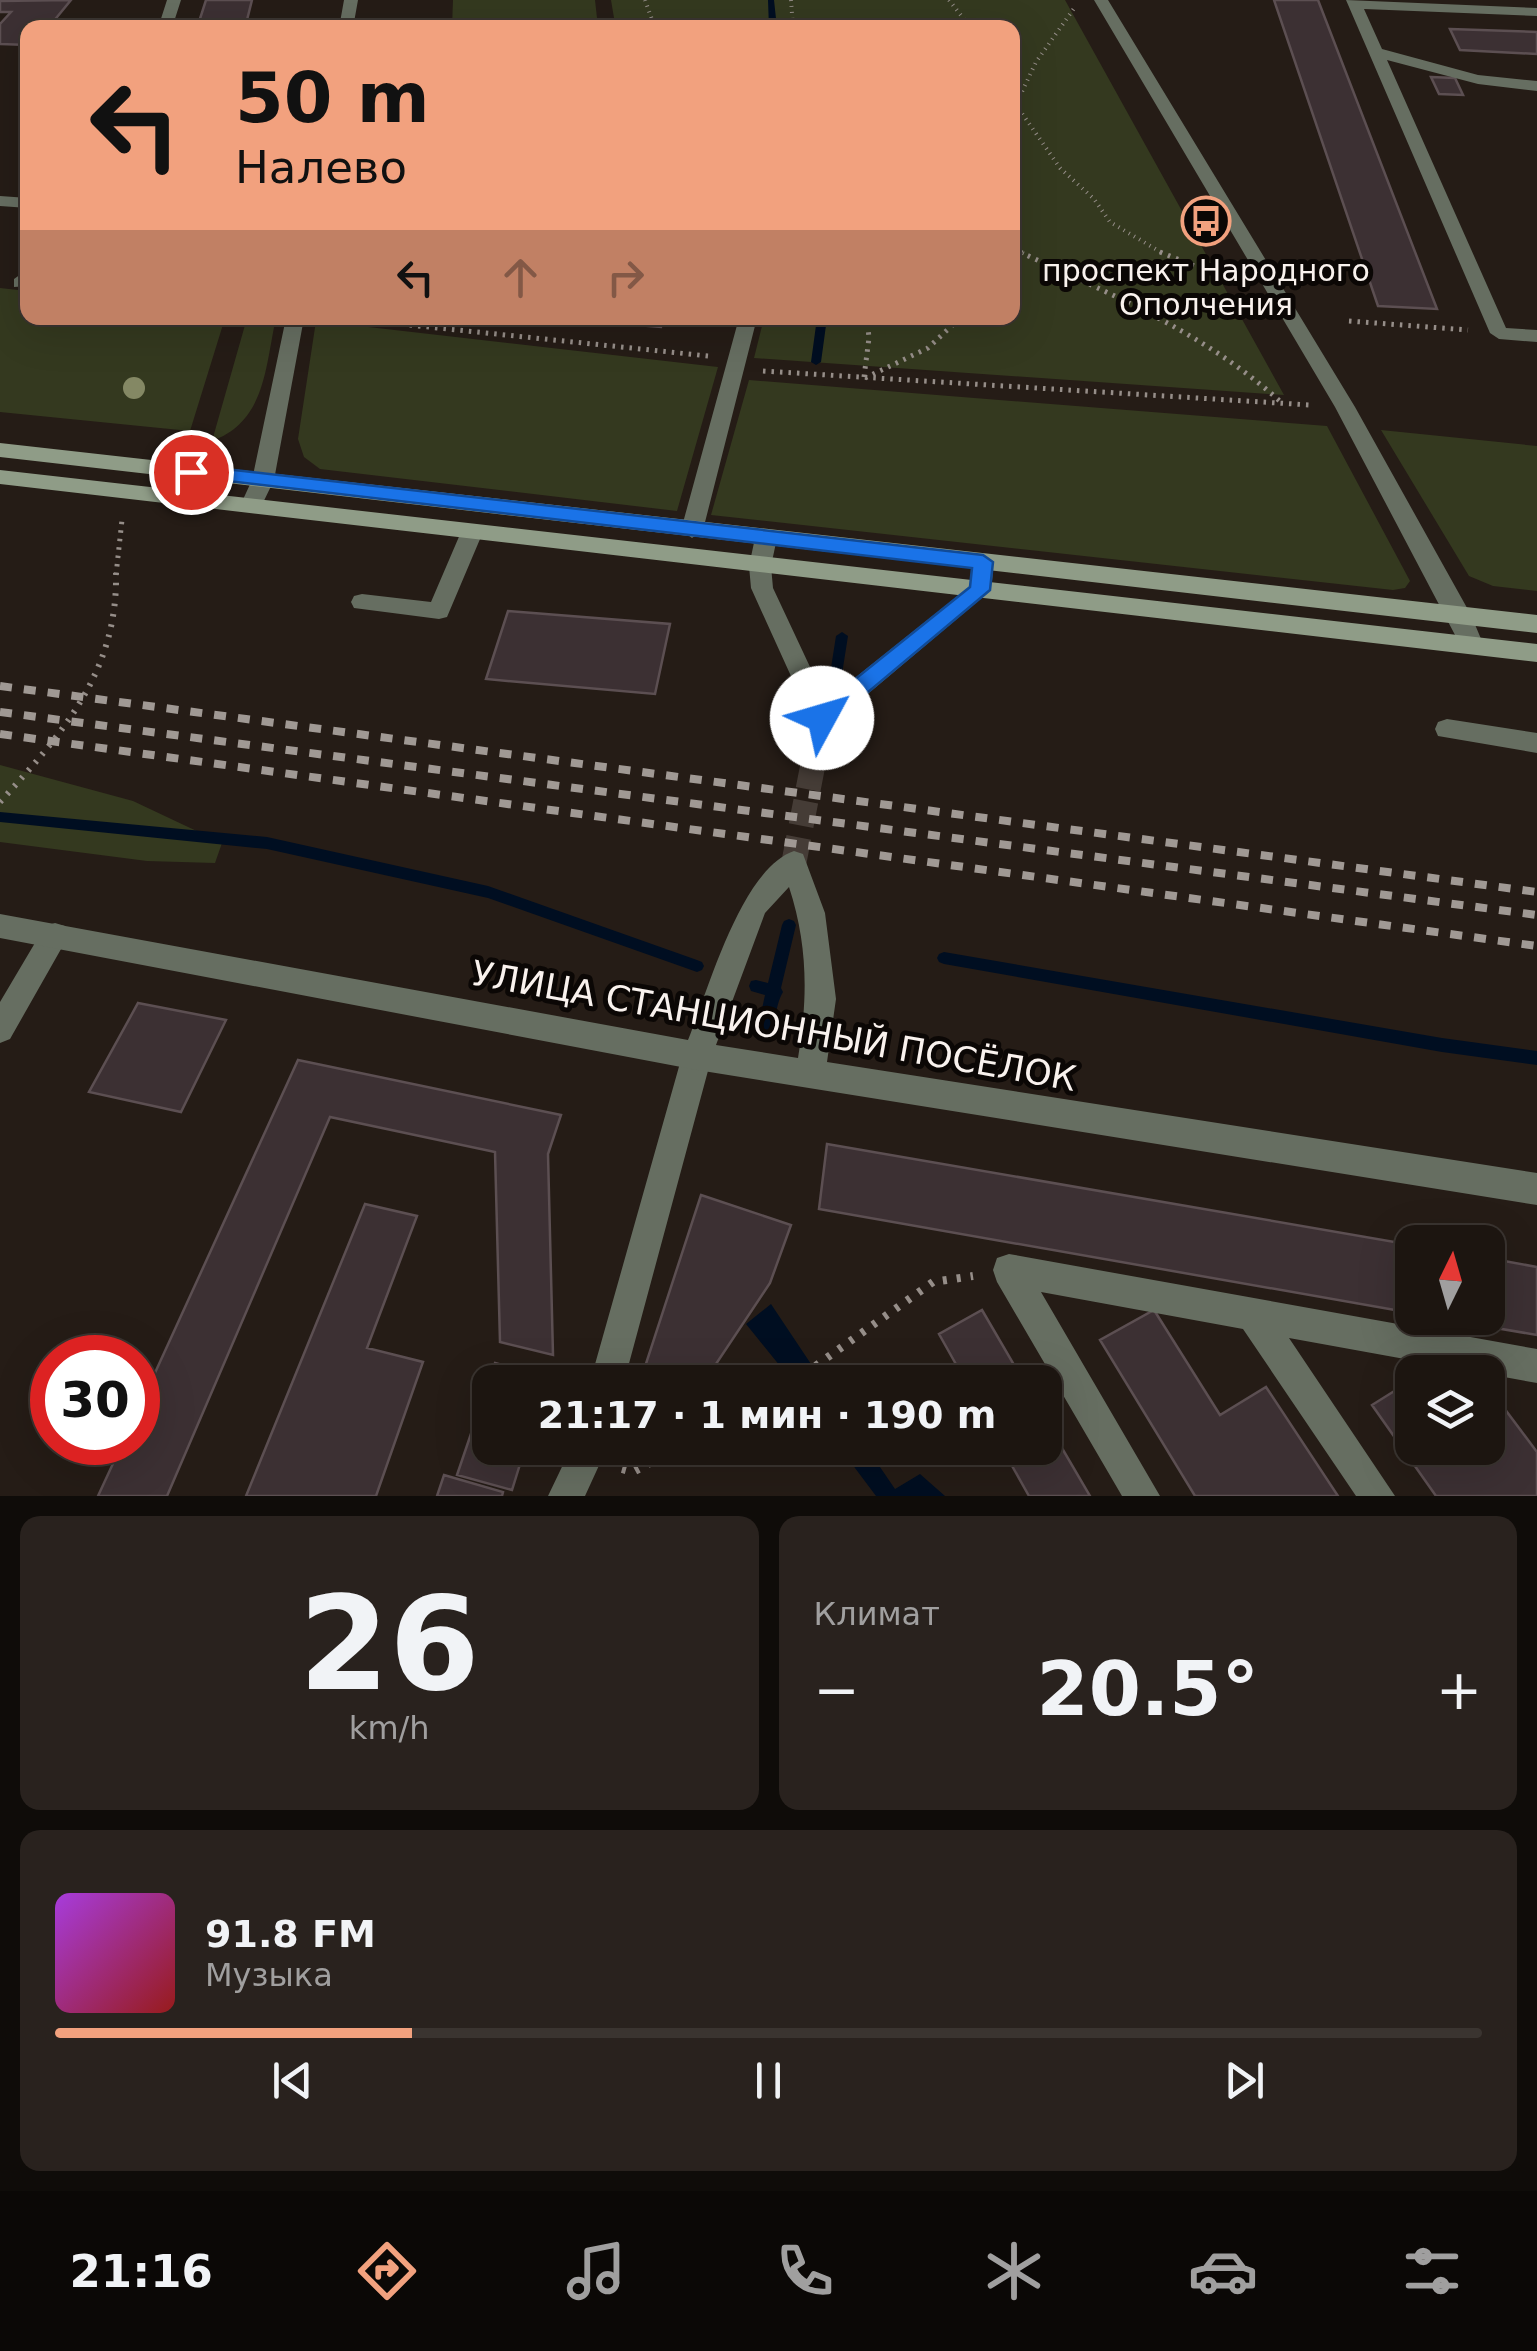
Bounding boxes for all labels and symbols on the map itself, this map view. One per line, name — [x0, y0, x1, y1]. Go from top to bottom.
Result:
bus stop icon: проспект Народного Ополчения — [1180, 195, 1232, 247]
place label: проспект Народного Ополчения — [1042, 253, 1370, 322]
pin — [149, 430, 234, 515]
position arrow — [770, 666, 874, 770]
street label: УЛИЦА СТАНЦИОННЫЙ ПОСЁЛОК — [469, 952, 1080, 1099]
north arrow — [1395, 1225, 1505, 1335]
speed limit sign: 30 — [30, 1335, 160, 1465]

